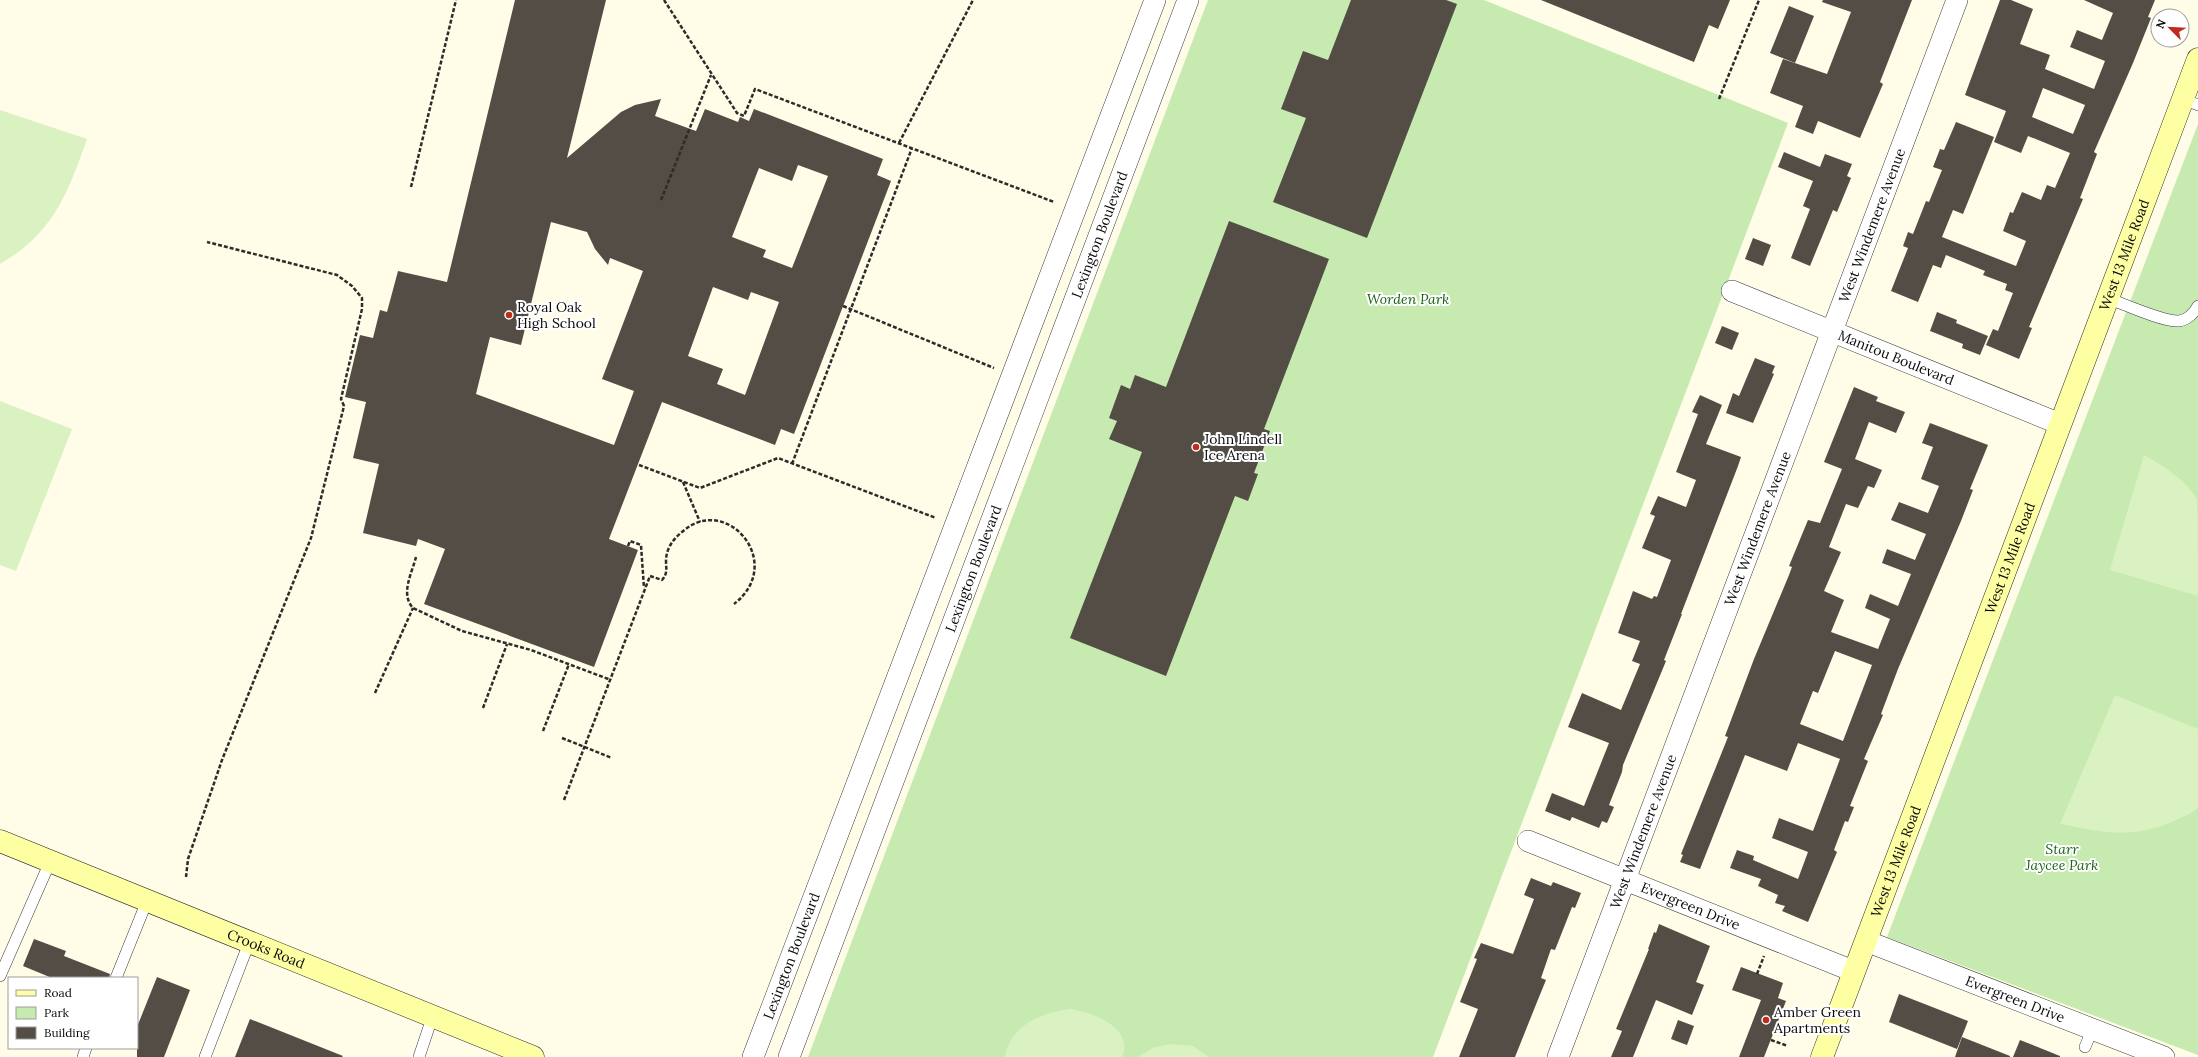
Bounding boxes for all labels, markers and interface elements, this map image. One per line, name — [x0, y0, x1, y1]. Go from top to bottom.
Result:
north arrow — [2150, 8, 2190, 48]
text: N — [2153, 17, 2169, 31]
street label: West Windemere Avenue — [1835, 145, 1909, 305]
street label: Lexington Boulevard — [1067, 169, 1132, 301]
street label: West 13 Mile Road — [2095, 197, 2153, 313]
park label: Worden Park — [1367, 290, 1449, 308]
place label: Royal Oak High School — [517, 298, 596, 332]
marker: Royal Oak High School — [504, 310, 514, 320]
street label: Manitou Boulevard — [1835, 326, 1957, 389]
place label: John Lindell Ice Arena — [1203, 430, 1282, 464]
marker: John Lindell Ice Arena — [1191, 442, 1201, 452]
street label: West Windemere Avenue — [1720, 448, 1795, 608]
street label: West 13 Mile Road — [1981, 500, 2039, 616]
street label: Lexington Boulevard — [941, 503, 1005, 635]
street label: West Windemere Avenue — [1606, 751, 1681, 911]
street label: West 13 Mile Road — [1867, 803, 1925, 920]
park label: Starr Jaycee Park — [2025, 840, 2098, 874]
street label: Evergreen Drive — [1638, 878, 1743, 934]
street label: Lexington Boulevard — [759, 890, 824, 1022]
street label: Crooks Road — [224, 925, 308, 973]
street label: Evergreen Drive — [1963, 972, 2068, 1027]
legend — [8, 977, 138, 1049]
text: Road — [44, 985, 72, 1000]
place label: Amber Green Apartments — [1773, 1003, 1861, 1037]
text: Park — [44, 1005, 70, 1020]
marker: Amber Green Apartments — [1761, 1015, 1771, 1025]
text: Building — [44, 1025, 90, 1040]

